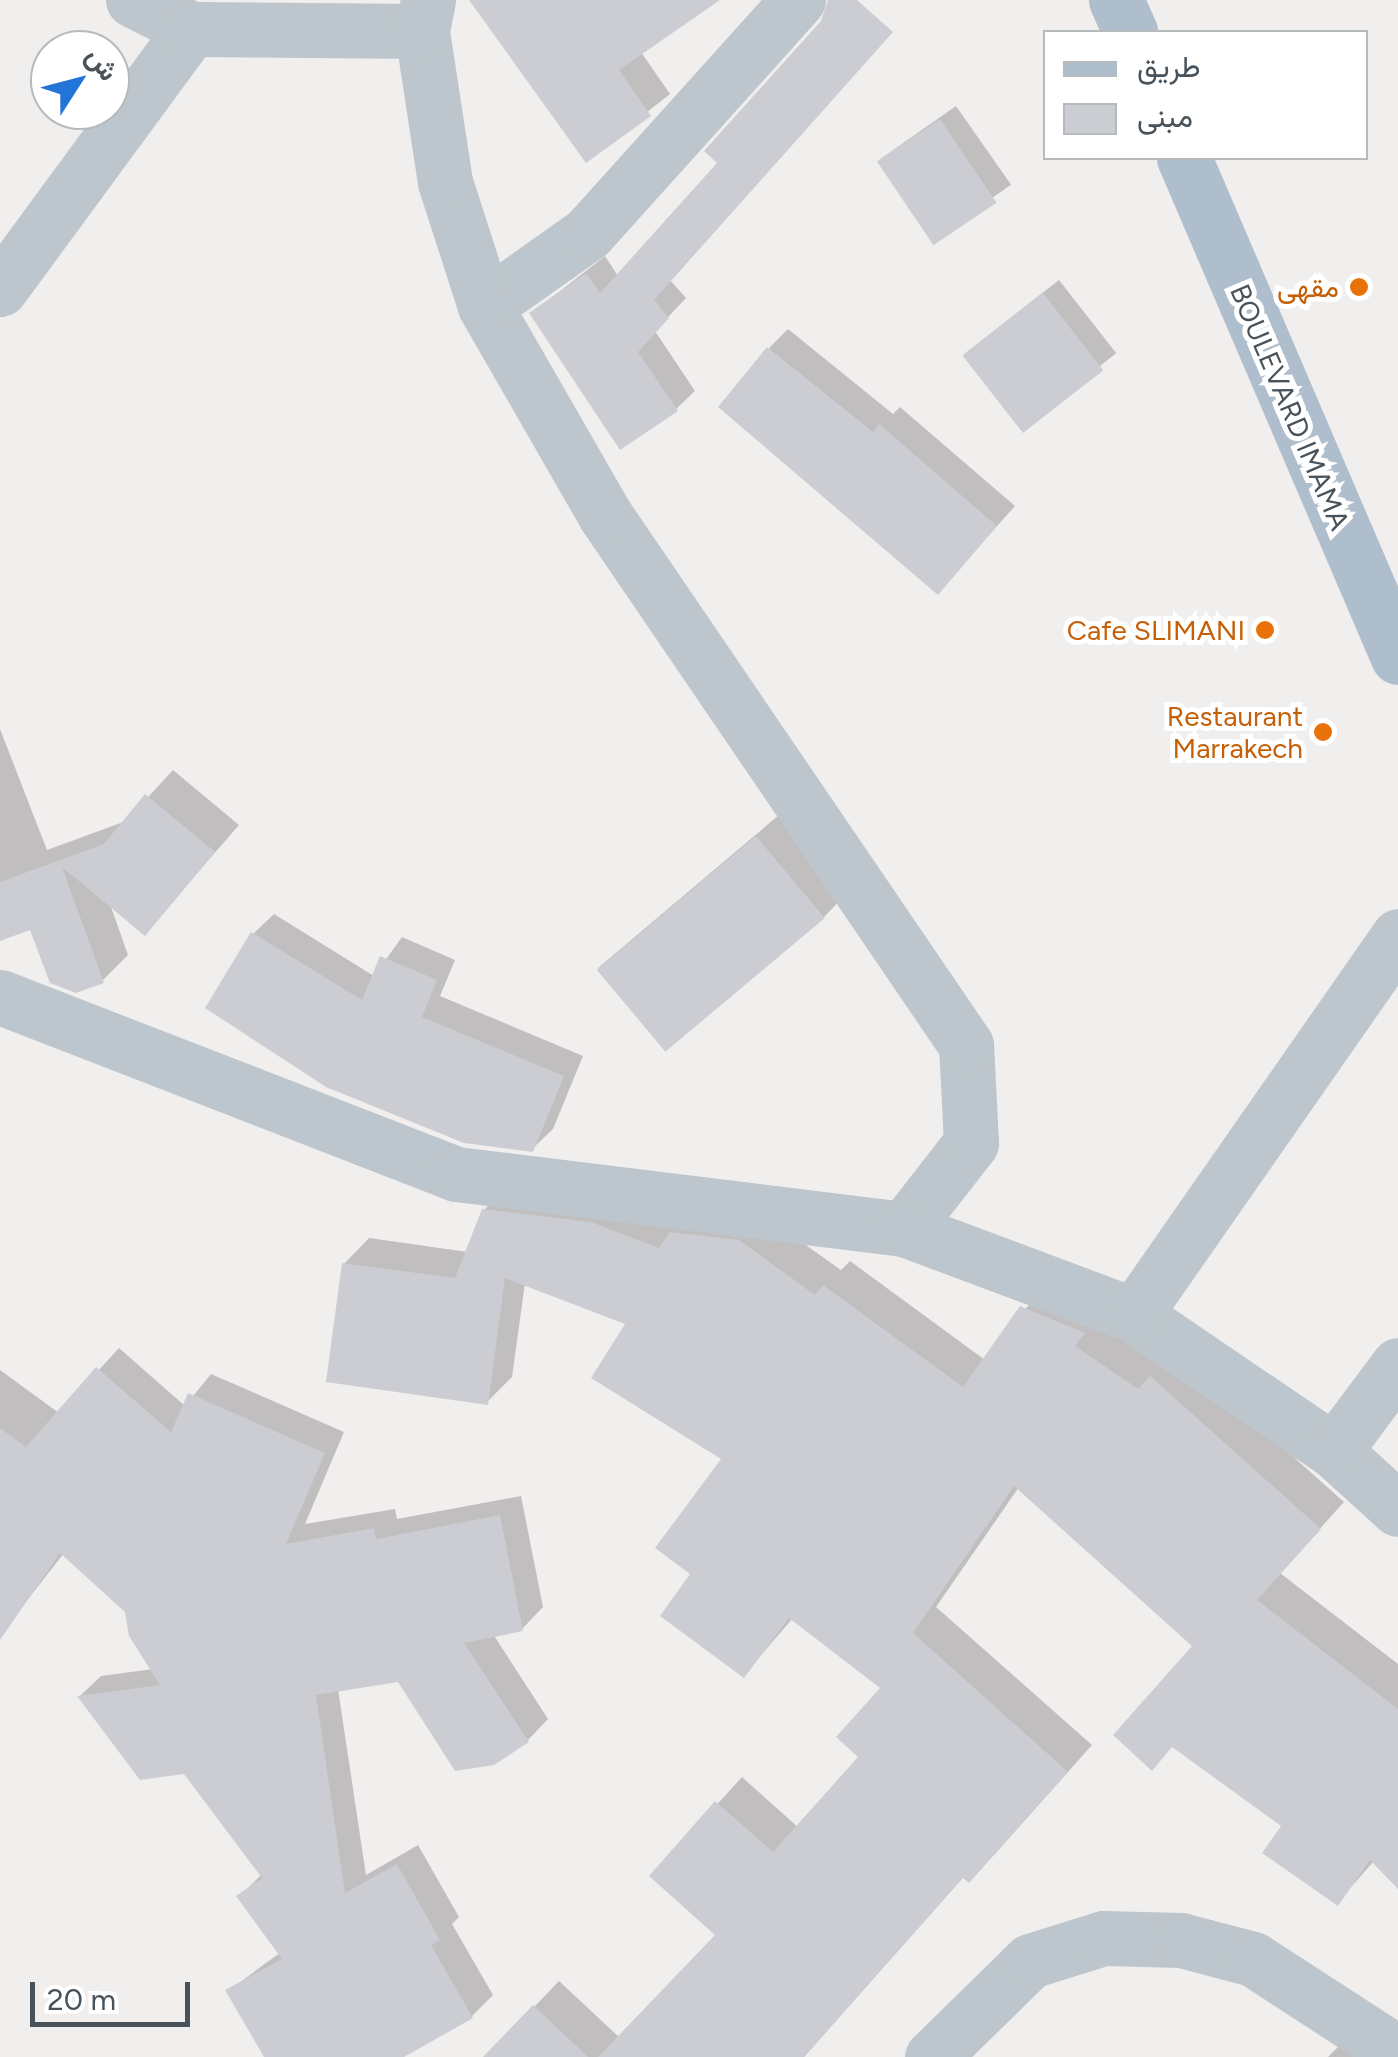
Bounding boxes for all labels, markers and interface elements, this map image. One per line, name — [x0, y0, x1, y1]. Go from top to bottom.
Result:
north arrow — [30, 30, 130, 130]
legend — [1043, 30, 1368, 160]
text: ش — [79, 40, 126, 87]
text: طريق — [1137, 48, 1201, 85]
text: مبنى — [1137, 98, 1193, 135]
place label: مقهى — [1277, 270, 1339, 304]
marker: مقهى — [1348, 276, 1370, 298]
street label: BOULEVARD IMAMA — [1223, 279, 1357, 535]
place label: Cafe SLIMANI — [1067, 613, 1245, 647]
marker: Cafe SLIMANI — [1254, 619, 1276, 641]
place label: Restaurant Marrakech — [1167, 699, 1303, 765]
marker: Restaurant Marrakech — [1312, 721, 1334, 743]
scale bar — [35, 1962, 195, 2024]
text: 20 m — [47, 1981, 116, 2018]

